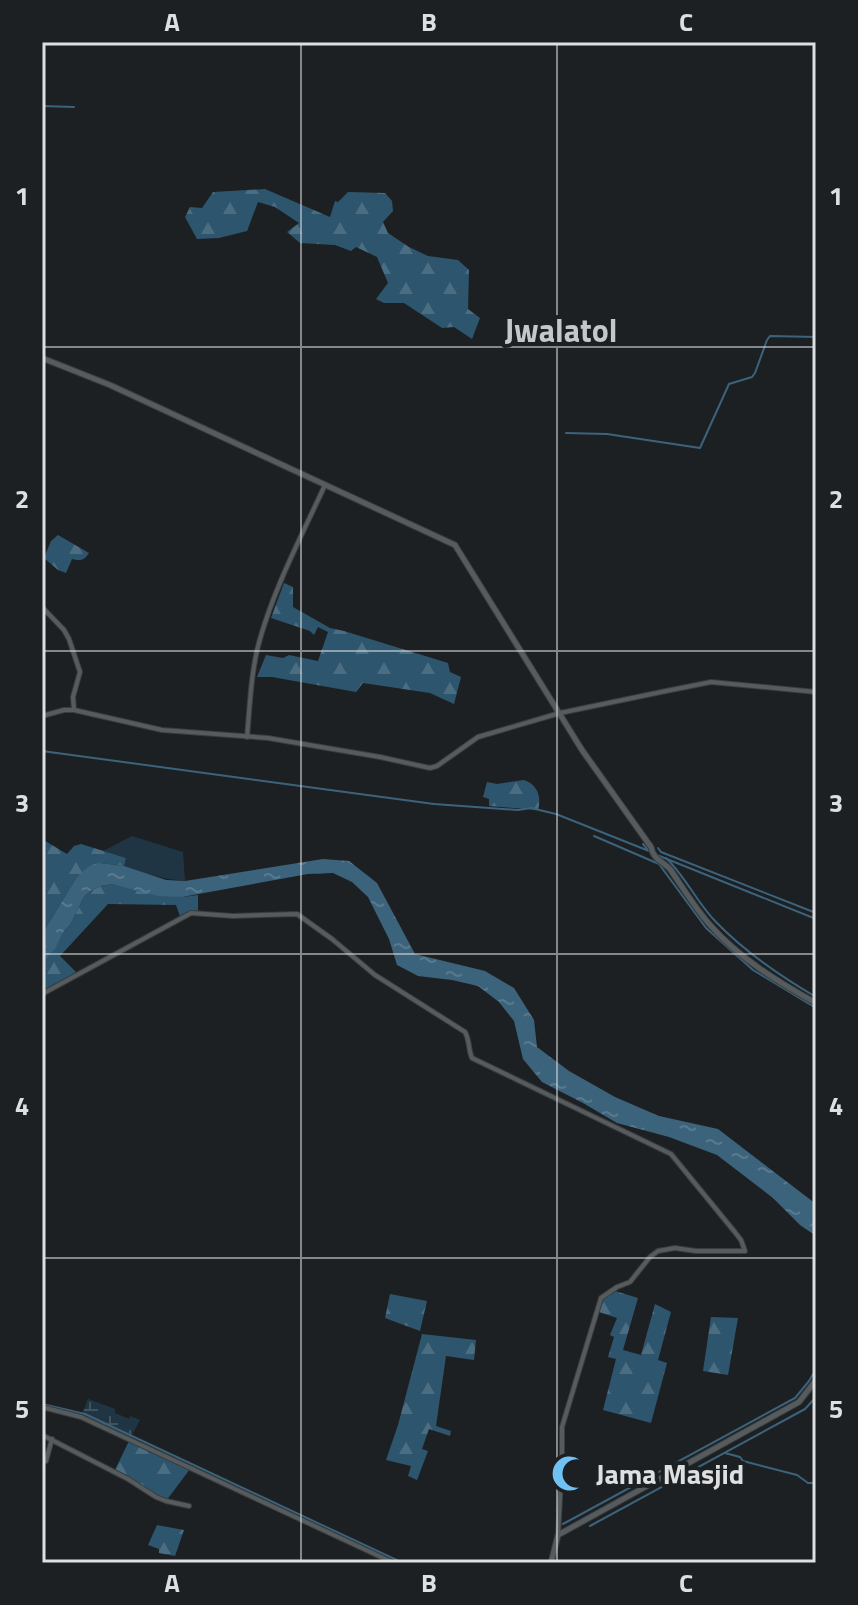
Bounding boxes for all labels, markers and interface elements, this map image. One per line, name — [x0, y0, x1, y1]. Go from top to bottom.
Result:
text: A — [164, 2, 180, 41]
text: B — [421, 2, 437, 41]
text: C — [679, 2, 693, 41]
text: 1 — [15, 176, 29, 215]
text: 1 — [829, 176, 843, 215]
district label: Jwalatol — [505, 306, 617, 354]
text: 2 — [15, 479, 29, 518]
text: 2 — [829, 479, 843, 518]
text: 3 — [15, 783, 29, 822]
text: 3 — [829, 783, 843, 822]
text: 4 — [15, 1086, 29, 1125]
text: 4 — [829, 1086, 843, 1125]
text: 5 — [15, 1389, 29, 1428]
text: 5 — [829, 1389, 843, 1428]
place label: Jama Masjid — [596, 1452, 744, 1495]
mosque icon: Jama Masjid — [551, 1455, 589, 1493]
text: A — [164, 1563, 180, 1602]
text: B — [421, 1563, 437, 1602]
text: C — [679, 1563, 693, 1602]

